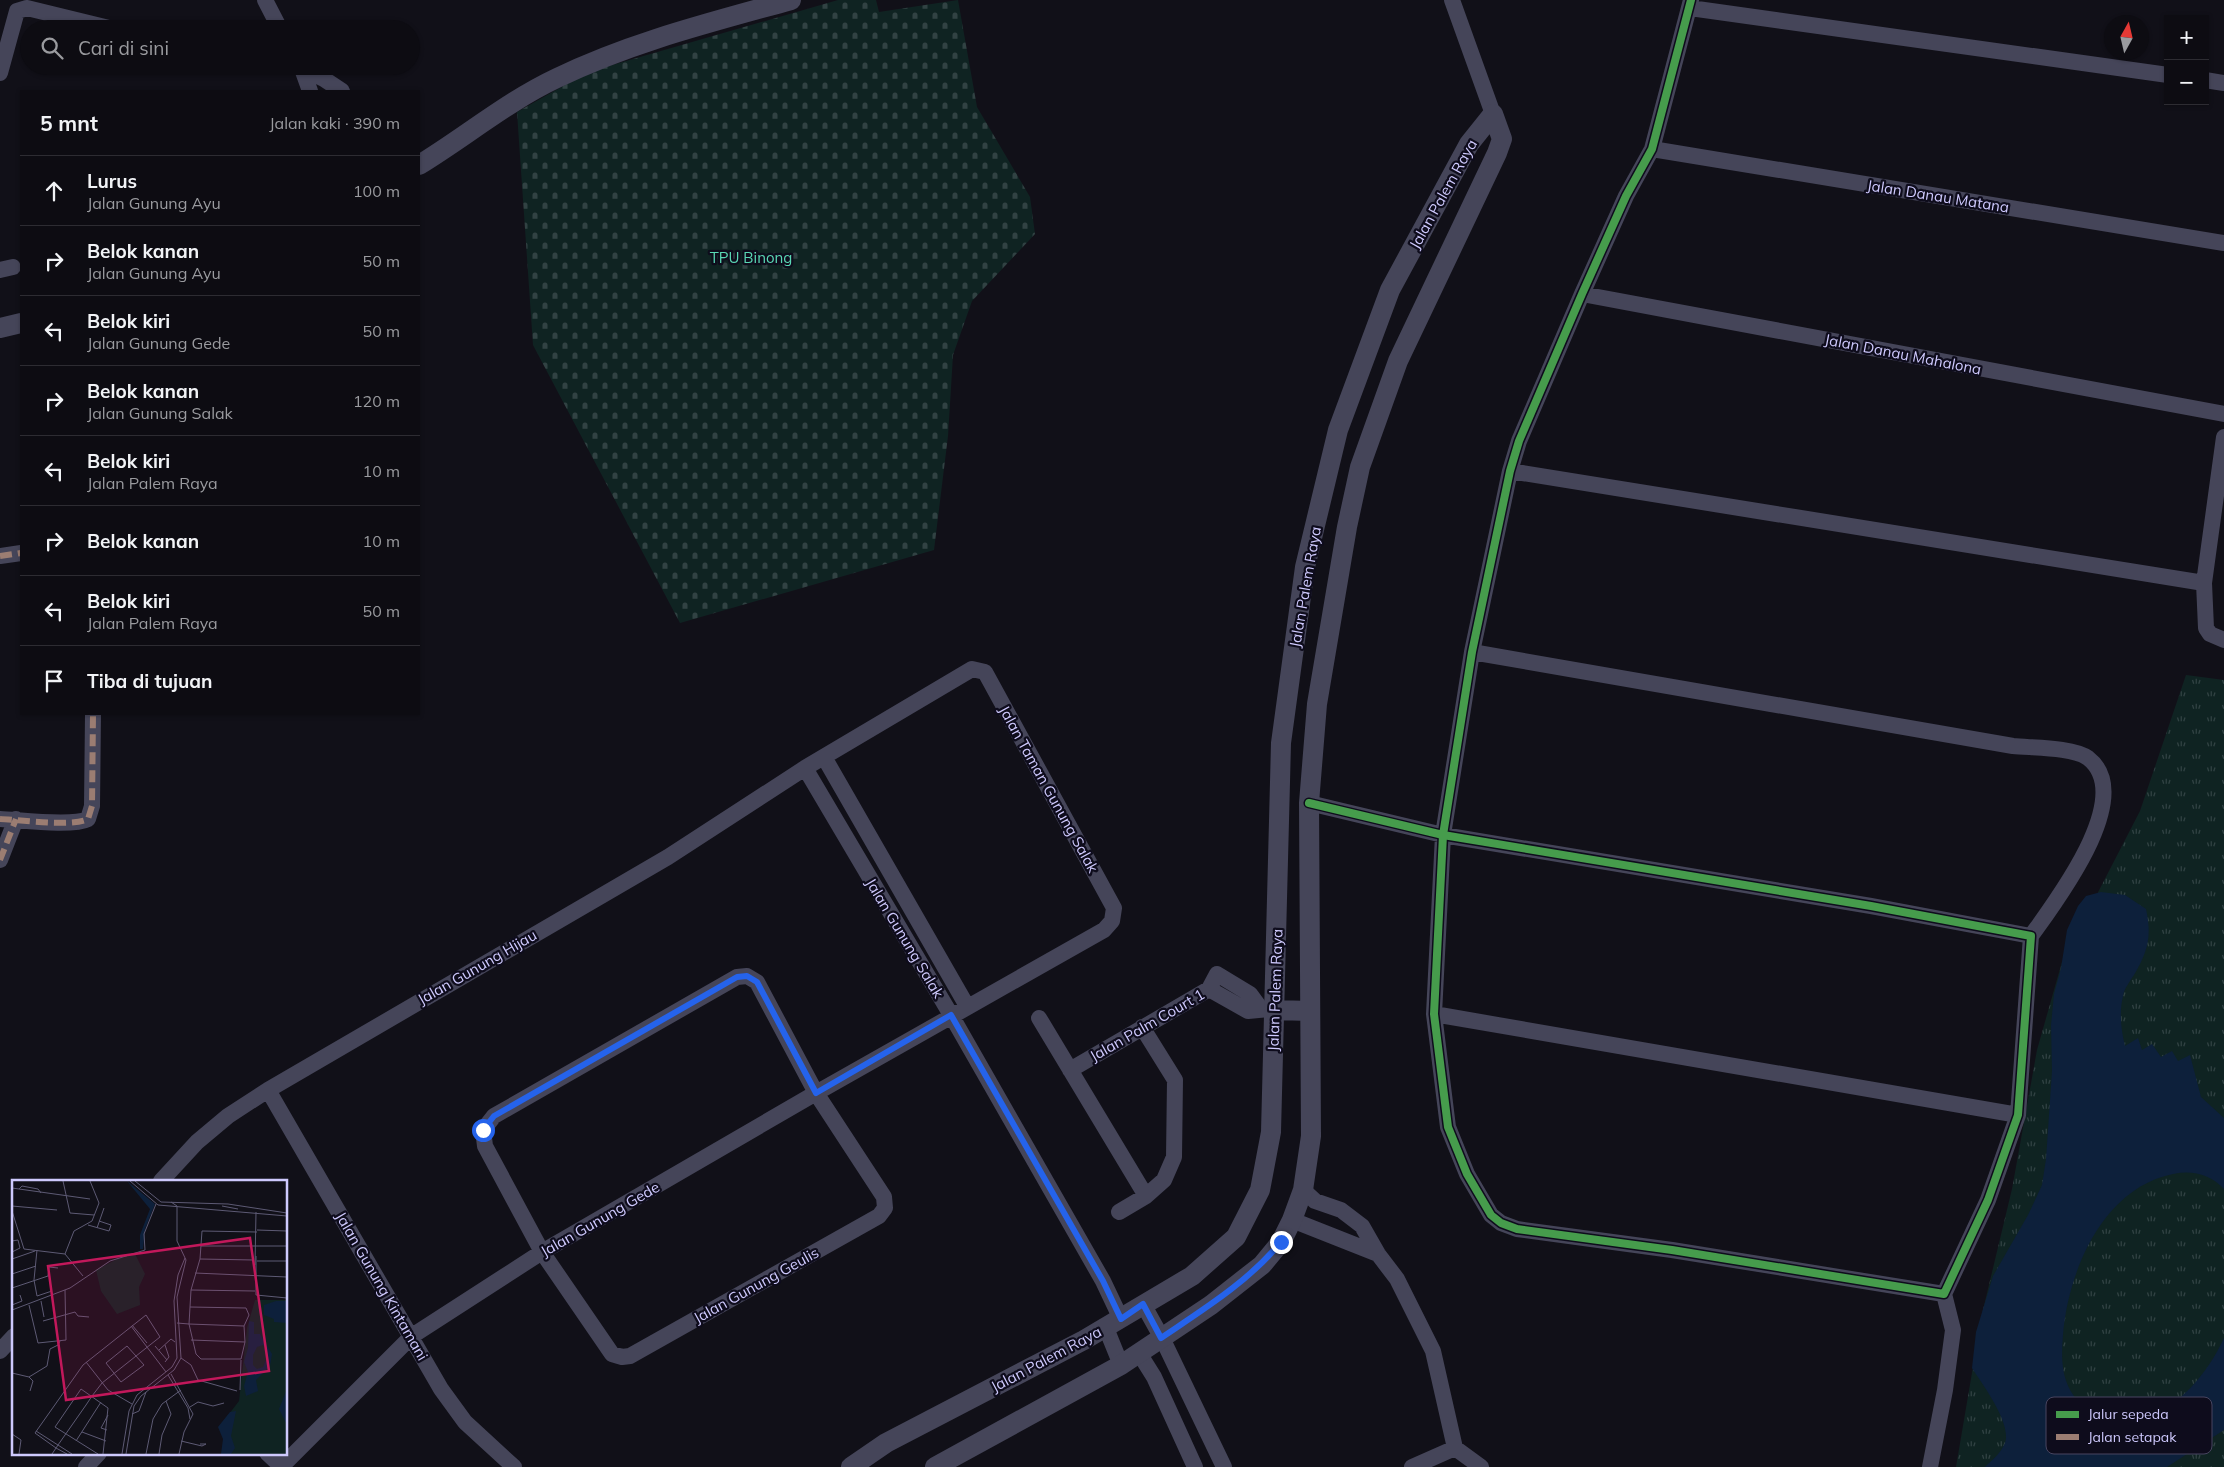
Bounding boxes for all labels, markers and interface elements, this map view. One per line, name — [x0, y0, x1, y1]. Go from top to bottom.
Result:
north arrow — [2104, 15, 2149, 60]
map controls — [2164, 15, 2209, 105]
button: + — [2164, 15, 2209, 60]
search box — [20, 20, 420, 75]
icon: search — [38, 34, 66, 62]
text: Cari di sini — [78, 36, 169, 60]
button: − — [2164, 60, 2209, 105]
text: 5 mnt — [40, 110, 98, 136]
text: Jalan kaki · 390 m — [269, 113, 400, 133]
street label: Jalan Palem Raya — [1405, 136, 1481, 252]
text: Lurus — [87, 169, 137, 193]
street label: Jalan Danau Matana — [1866, 175, 2010, 217]
icon: ahead — [40, 177, 68, 205]
text: 100 m — [353, 181, 400, 201]
text: Jalan Gunung Ayu — [87, 193, 221, 213]
text: Belok kanan — [87, 239, 199, 263]
icon: right — [40, 247, 68, 275]
park label: TPU Binong — [710, 248, 792, 267]
text: 50 m — [363, 251, 400, 271]
text: Jalan Gunung Ayu — [87, 263, 221, 283]
text: Belok kiri — [87, 309, 170, 333]
icon: left — [40, 317, 68, 345]
text: 50 m — [363, 321, 400, 341]
street label: Jalan Danau Mahalona — [1823, 329, 1983, 379]
text: Jalan Gunung Gede — [87, 333, 230, 353]
text: Belok kanan — [87, 379, 199, 403]
icon: right — [40, 387, 68, 415]
text: 120 m — [353, 391, 400, 411]
text: Jalan Gunung Salak — [87, 403, 233, 423]
text: Belok kiri — [87, 449, 170, 473]
icon: left — [40, 457, 68, 485]
text: 10 m — [363, 461, 400, 481]
text: Jalan Palem Raya — [87, 473, 218, 493]
street label: Jalan Palem Raya — [1285, 525, 1325, 649]
icon: right — [40, 527, 68, 555]
text: Belok kanan — [87, 529, 199, 553]
text: 10 m — [363, 531, 400, 551]
text: Belok kiri — [87, 589, 170, 613]
icon: left — [40, 597, 68, 625]
text: 50 m — [363, 601, 400, 621]
text: Jalan Palem Raya — [87, 613, 218, 633]
icon: arrive — [40, 667, 68, 695]
text: Tiba di tujuan — [87, 669, 212, 693]
street label: Jalan Taman Gunung Salak — [995, 702, 1103, 876]
street label: Jalan Gunung Salak — [862, 875, 948, 1002]
street label: Jalan Gunung Hijau — [414, 925, 540, 1009]
street label: Jalan Palem Raya — [1263, 928, 1287, 1052]
street label: Jalan Palm Court 1 — [1086, 984, 1208, 1066]
route start — [472, 1119, 495, 1142]
street label: Jalan Gunung Gede — [537, 1177, 663, 1261]
inset map — [12, 1180, 288, 1454]
street label: Jalan Gunung Kintamani — [332, 1208, 432, 1364]
route end — [1270, 1231, 1293, 1254]
street label: Jalan Gunung Geulis — [690, 1243, 822, 1327]
street label: Jalan Palem Raya — [987, 1322, 1105, 1396]
legend — [2046, 1397, 2212, 1454]
text: Jalur sepeda — [2088, 1405, 2169, 1423]
text: Jalan setapak — [2088, 1428, 2177, 1446]

